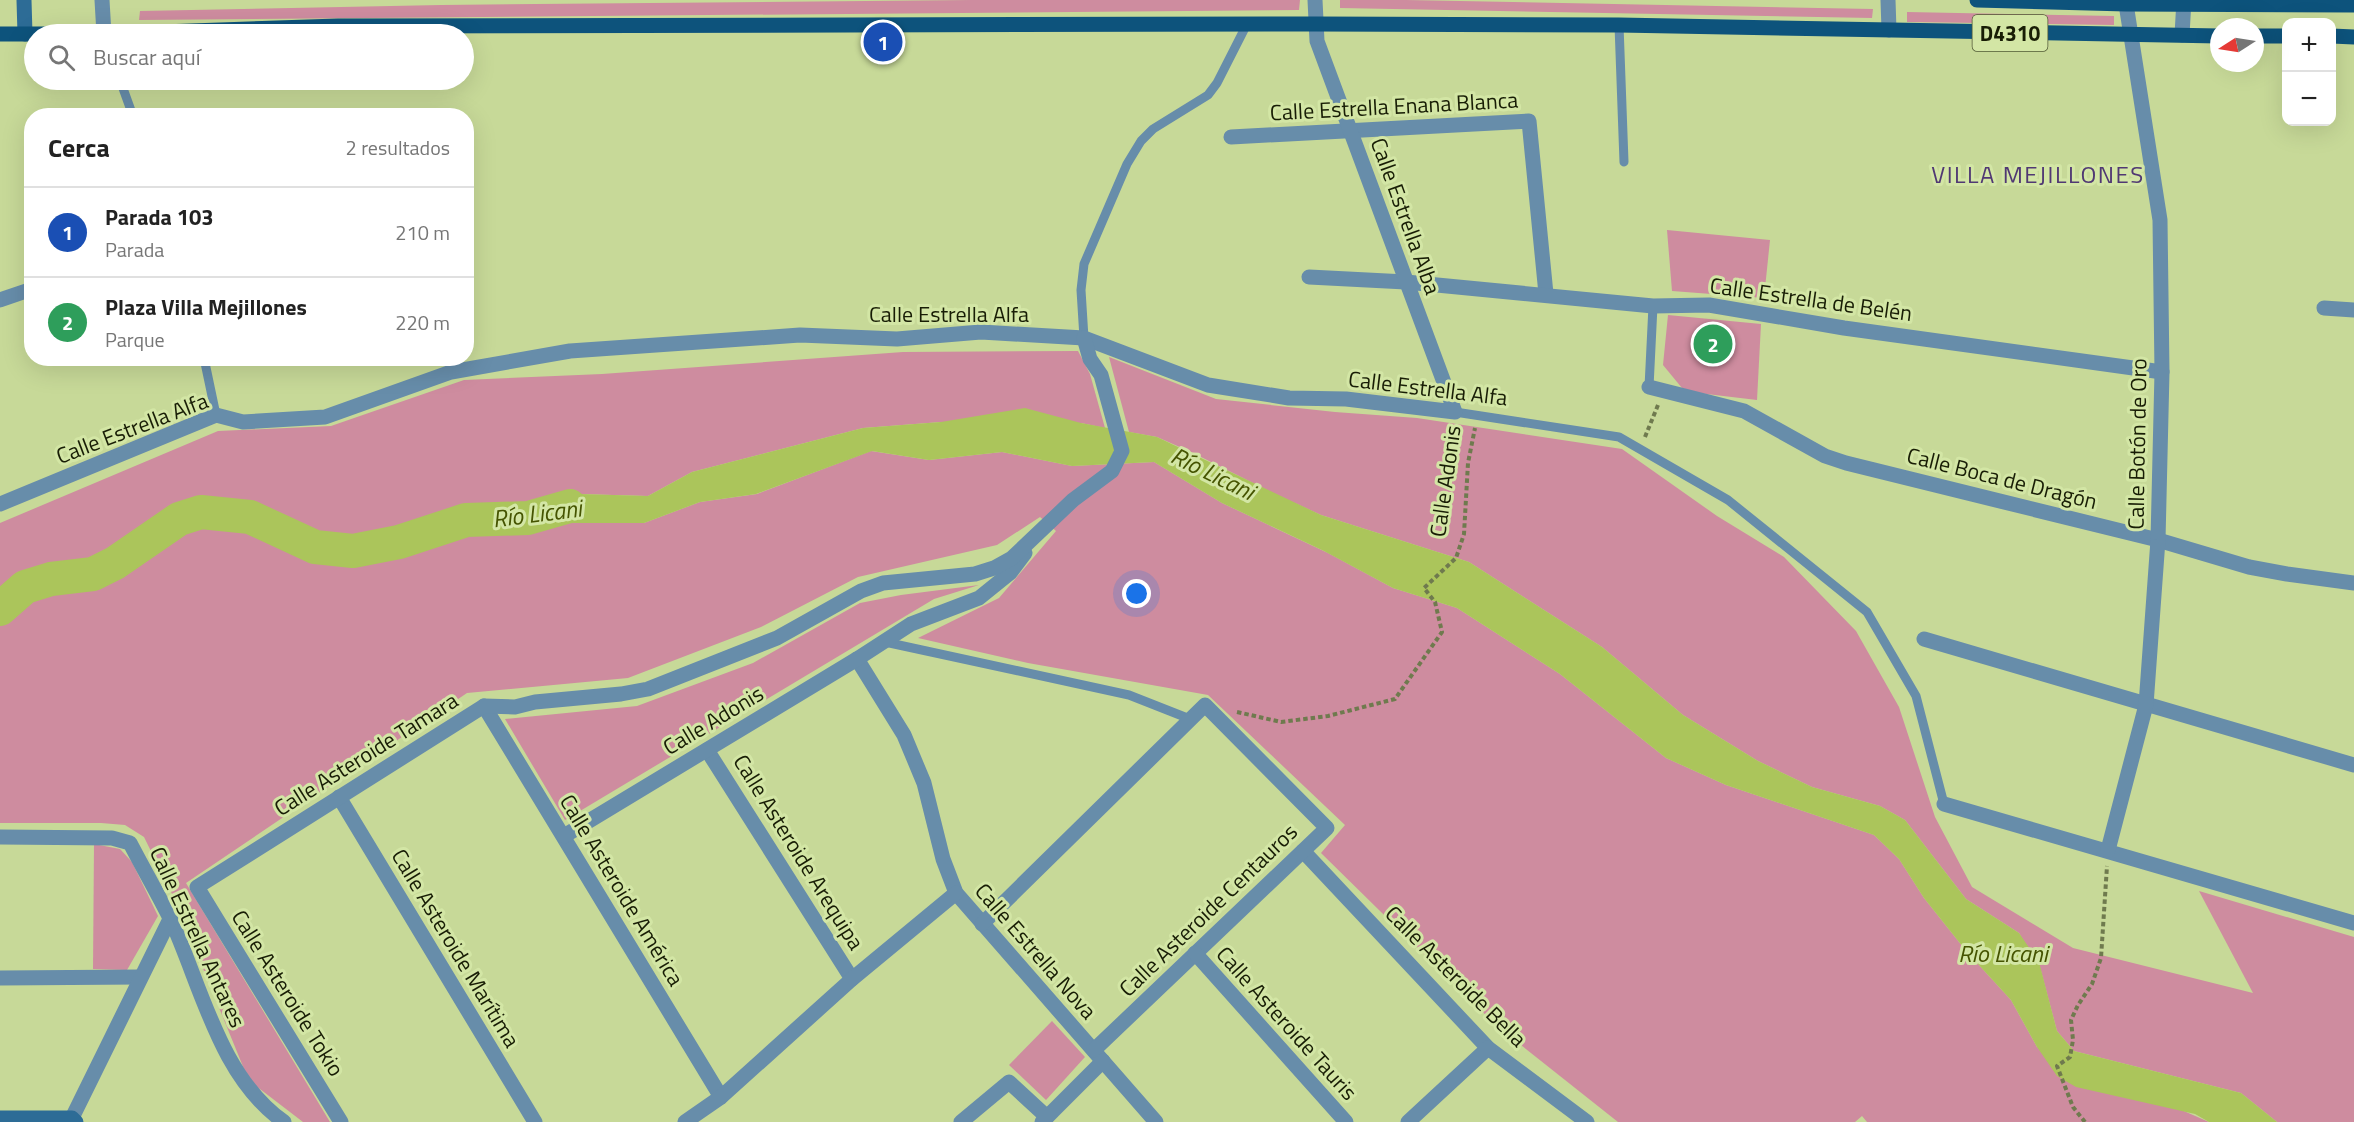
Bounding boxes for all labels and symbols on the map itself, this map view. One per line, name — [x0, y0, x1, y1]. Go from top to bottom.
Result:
road number: D4310 — [1972, 15, 2048, 51]
north arrow — [2210, 18, 2264, 72]
pin: 1 — [864, 20, 902, 64]
street label: Calle Estrella Enana Blanca — [1269, 83, 1519, 129]
street label: Calle Estrella Alba — [1362, 133, 1450, 299]
district label: VILLA MEJILLONES — [1931, 156, 2145, 192]
street label: Calle Estrella de Belén — [1708, 268, 1914, 330]
street label: Calle Estrella Alfa — [869, 297, 1029, 331]
pin: 2 — [1694, 322, 1732, 366]
street label: Calle Botón de Oro — [2119, 358, 2155, 530]
street label: Calle Estrella Alfa — [1346, 361, 1510, 415]
street label: Calle Estrella Alfa — [51, 383, 213, 473]
street label: Calle Adonis — [1420, 423, 1470, 539]
water label: Río Licani — [1165, 437, 1264, 510]
street label: Calle Boca de Dragón — [1903, 438, 2101, 518]
water label: Río Licani — [490, 489, 587, 536]
your location — [1122, 579, 1151, 608]
street label: Calle Adonis — [656, 677, 770, 763]
street label: Calle Asteroide Tamara — [267, 684, 465, 824]
street label: Calle Asteroide Arequipa — [725, 748, 873, 956]
street label: Calle Asteroide América — [551, 788, 693, 992]
street label: Calle Asteroide Centauros — [1111, 815, 1305, 1005]
street label: Calle Estrella Antares — [141, 841, 255, 1033]
street label: Calle Asteroide Marítima — [383, 842, 529, 1054]
street label: Calle Estrella Nova — [967, 875, 1105, 1027]
street label: Calle Asteroide Bella — [1377, 897, 1535, 1055]
street label: Calle Asteroide Tokio — [223, 903, 353, 1083]
water label: Río Licani — [1958, 935, 2051, 971]
street label: Calle Asteroide Tauris — [1208, 938, 1366, 1108]

